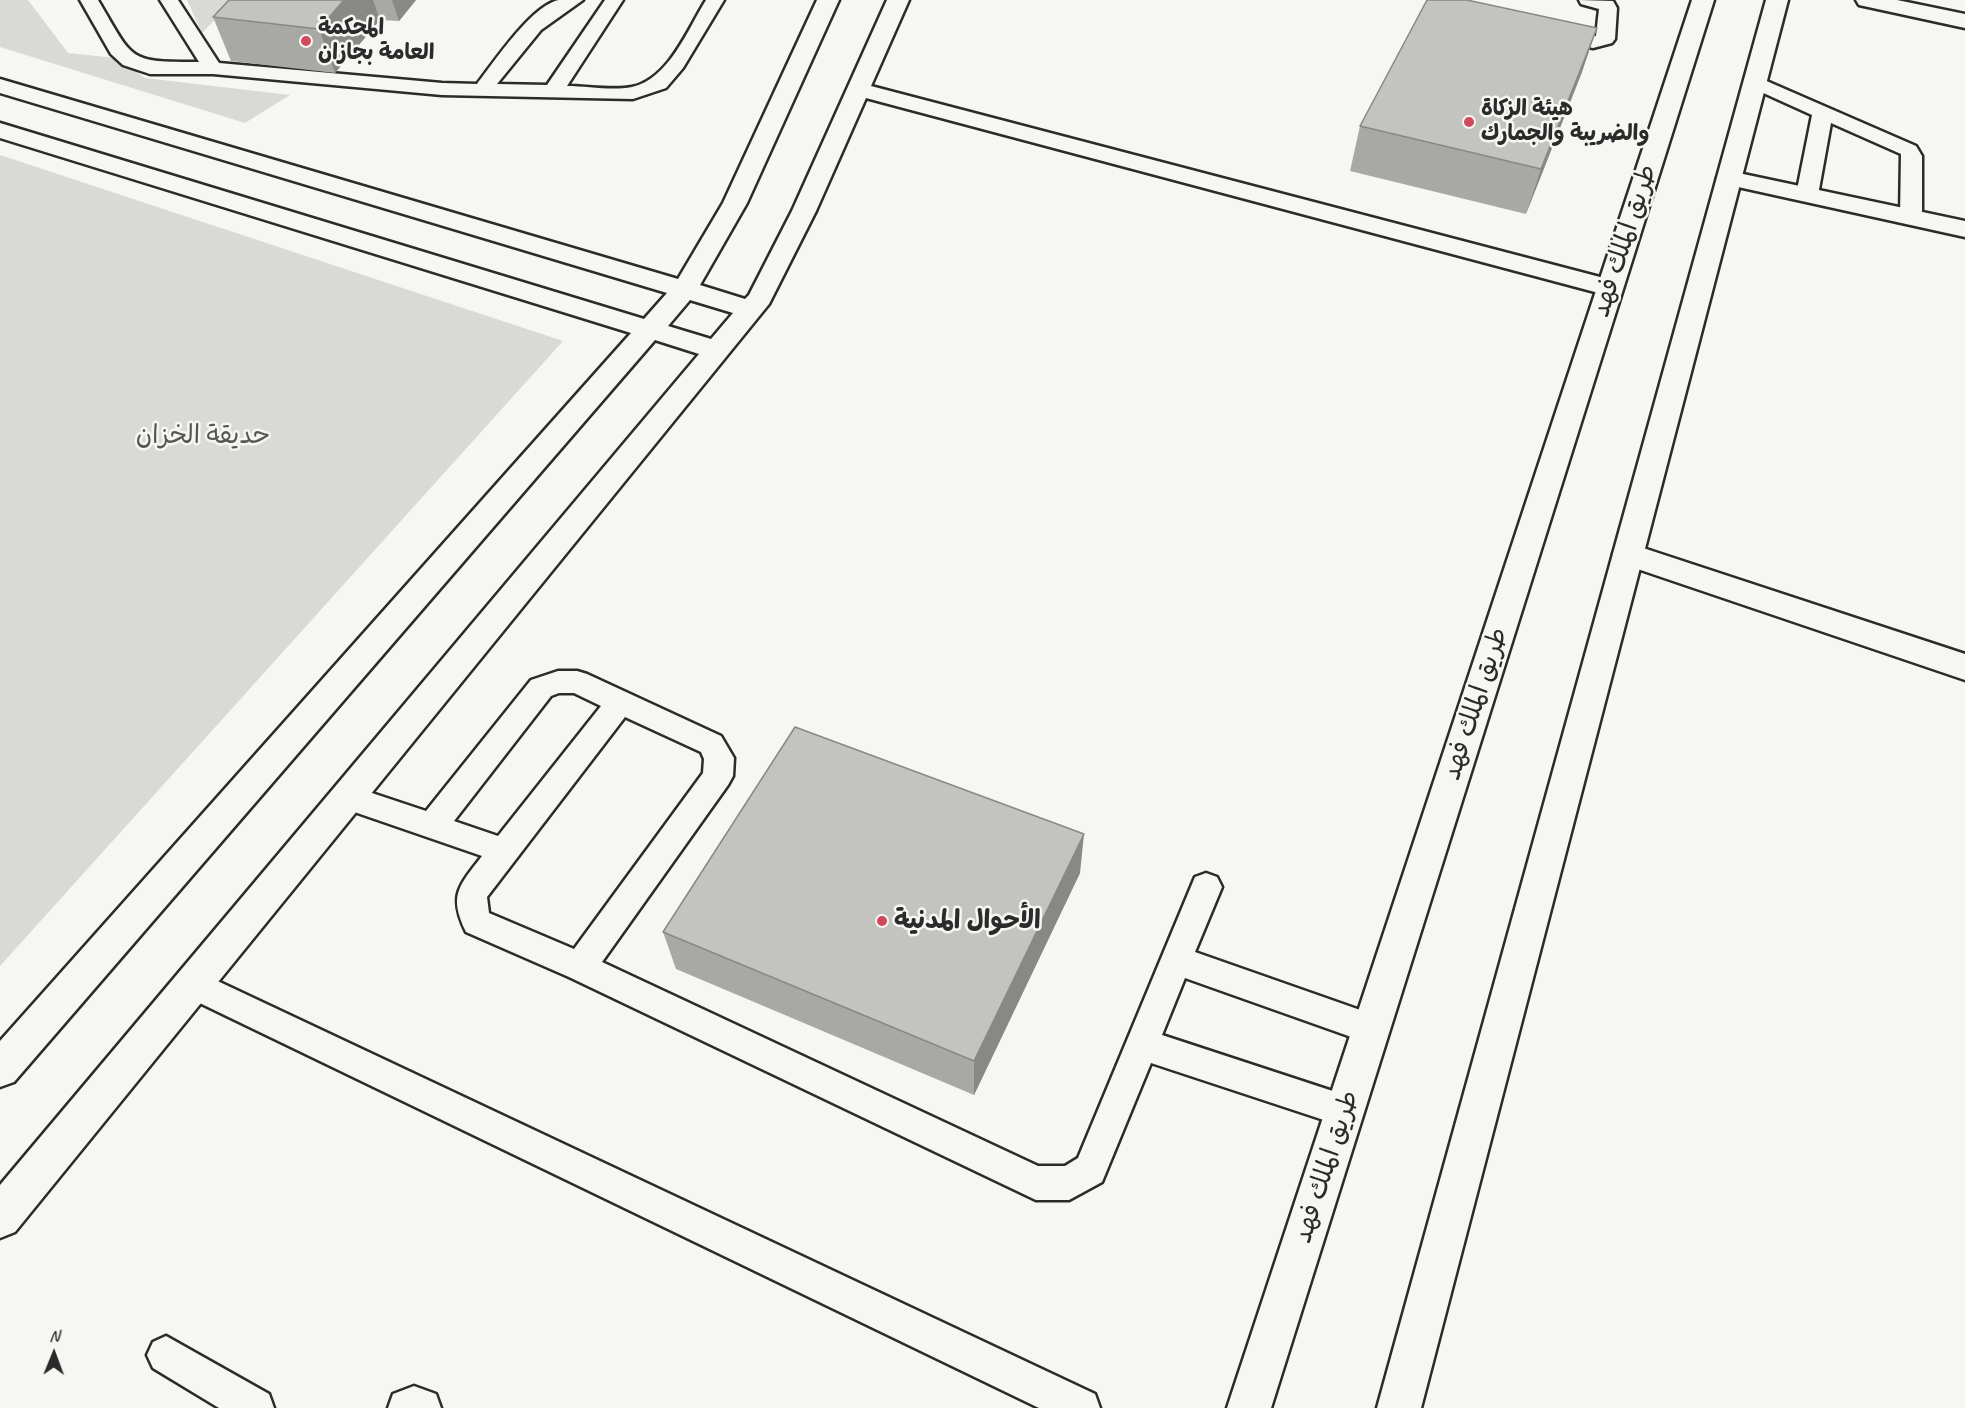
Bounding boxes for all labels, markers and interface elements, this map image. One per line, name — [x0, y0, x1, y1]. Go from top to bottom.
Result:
place label: المحكمة العامة بجازان — [318, 15, 434, 66]
marker: المحكمة العامة بجازان — [299, 34, 313, 48]
place label: هيئة الزكاة والضريبة والجمارك — [1481, 96, 1650, 148]
marker: هيئة الزكاة والضريبة والجمارك — [1462, 115, 1476, 129]
street label: طريق الملك فهد — [1586, 161, 1664, 321]
park label: حديقة الخزان — [136, 420, 270, 452]
street label: طريق الملك فهد — [1437, 624, 1515, 784]
place label: الأحوال المدنية — [894, 905, 1041, 937]
marker: الأحوال المدنية — [875, 914, 889, 928]
street label: طريق الملك فهد — [1288, 1087, 1366, 1247]
north arrow — [24, 1324, 84, 1384]
text: N — [49, 1326, 59, 1346]

